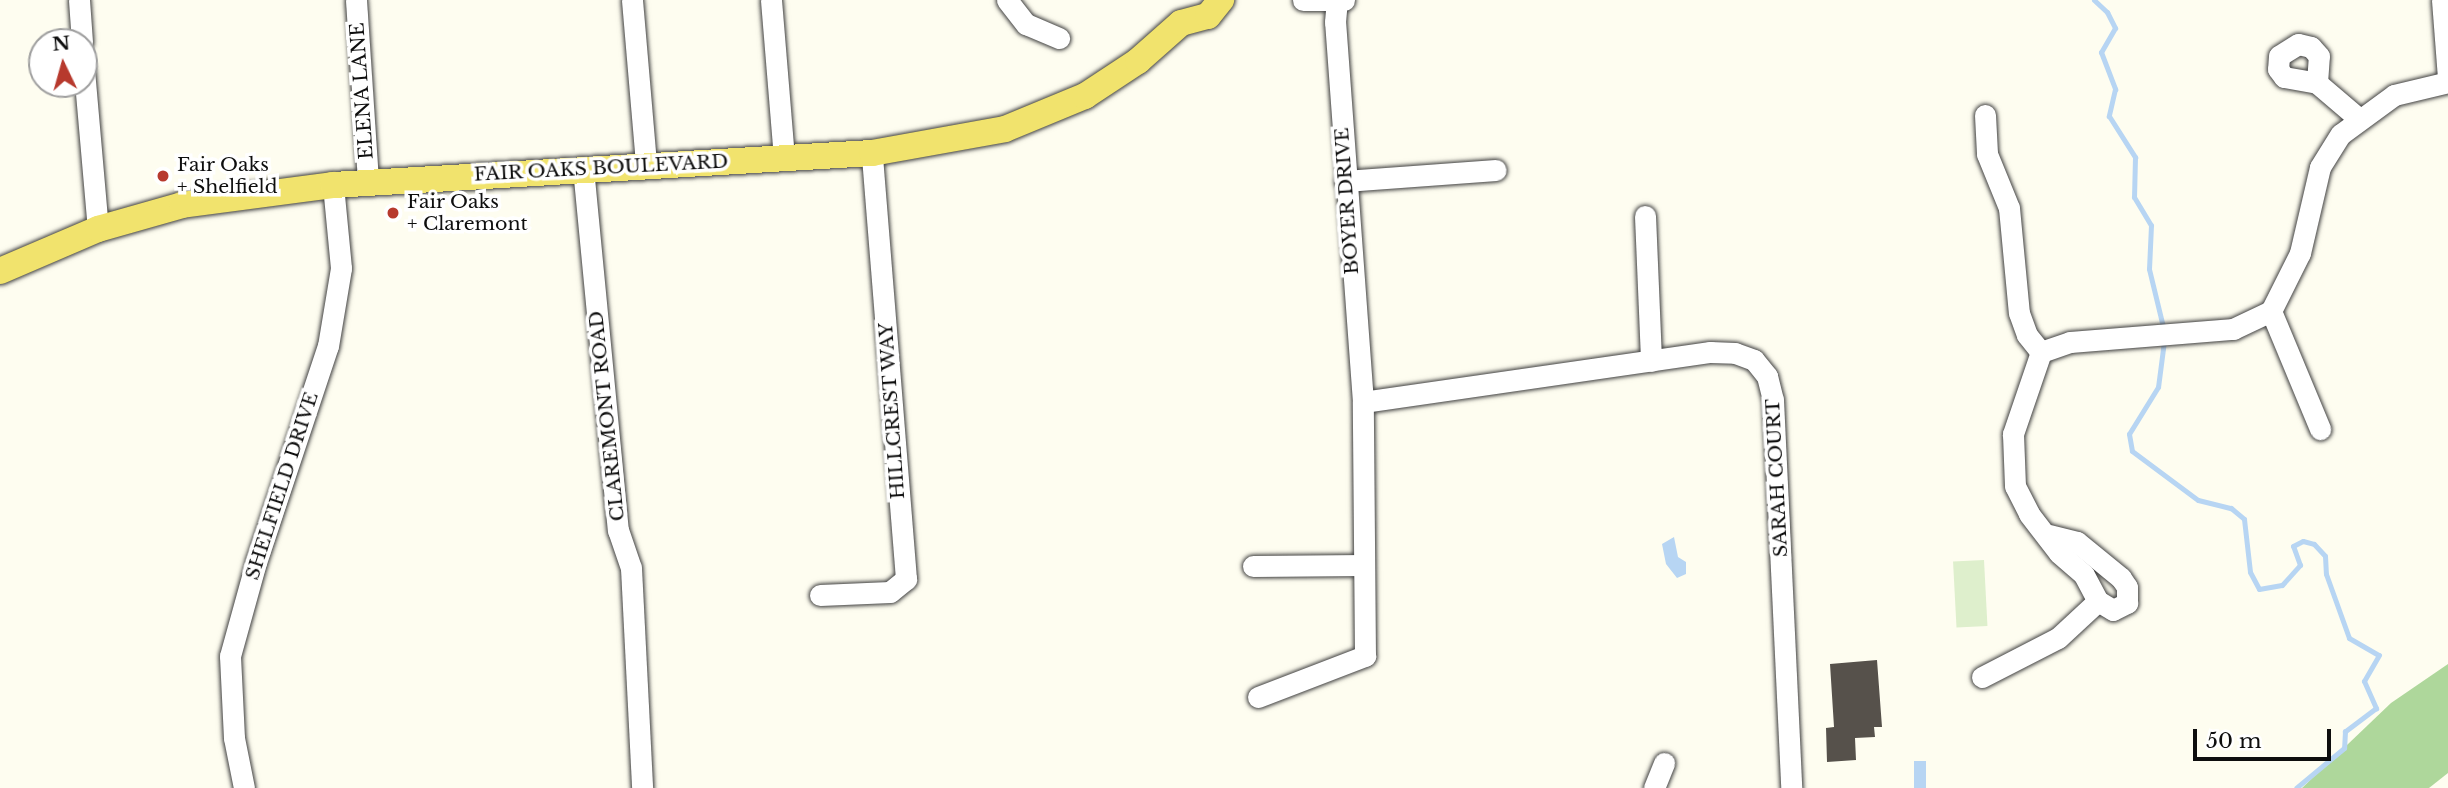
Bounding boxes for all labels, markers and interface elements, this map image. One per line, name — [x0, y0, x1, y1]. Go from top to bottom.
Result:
street label: ELENA LANE — [346, 21, 378, 161]
north arrow — [28, 28, 98, 98]
text: N — [51, 31, 71, 56]
street label: BOYER DRIVE — [1330, 126, 1364, 276]
street label: FAIR OAKS BOULEVARD — [473, 150, 729, 186]
place label: Fair Oaks + Shelfield — [177, 154, 278, 198]
marker: Fair Oaks + Shelfield — [155, 168, 171, 184]
place label: Fair Oaks + Claremont — [407, 191, 528, 235]
marker: Fair Oaks + Claremont — [385, 205, 401, 221]
street label: CLAREMONT ROAD — [585, 309, 629, 523]
street label: HILLCREST WAY — [874, 321, 910, 501]
street label: SHELFIELD DRIVE — [241, 389, 323, 583]
street label: SARAH COURT — [1761, 398, 1793, 558]
scale bar — [2196, 714, 2334, 758]
text: 50 m — [2206, 728, 2261, 754]

